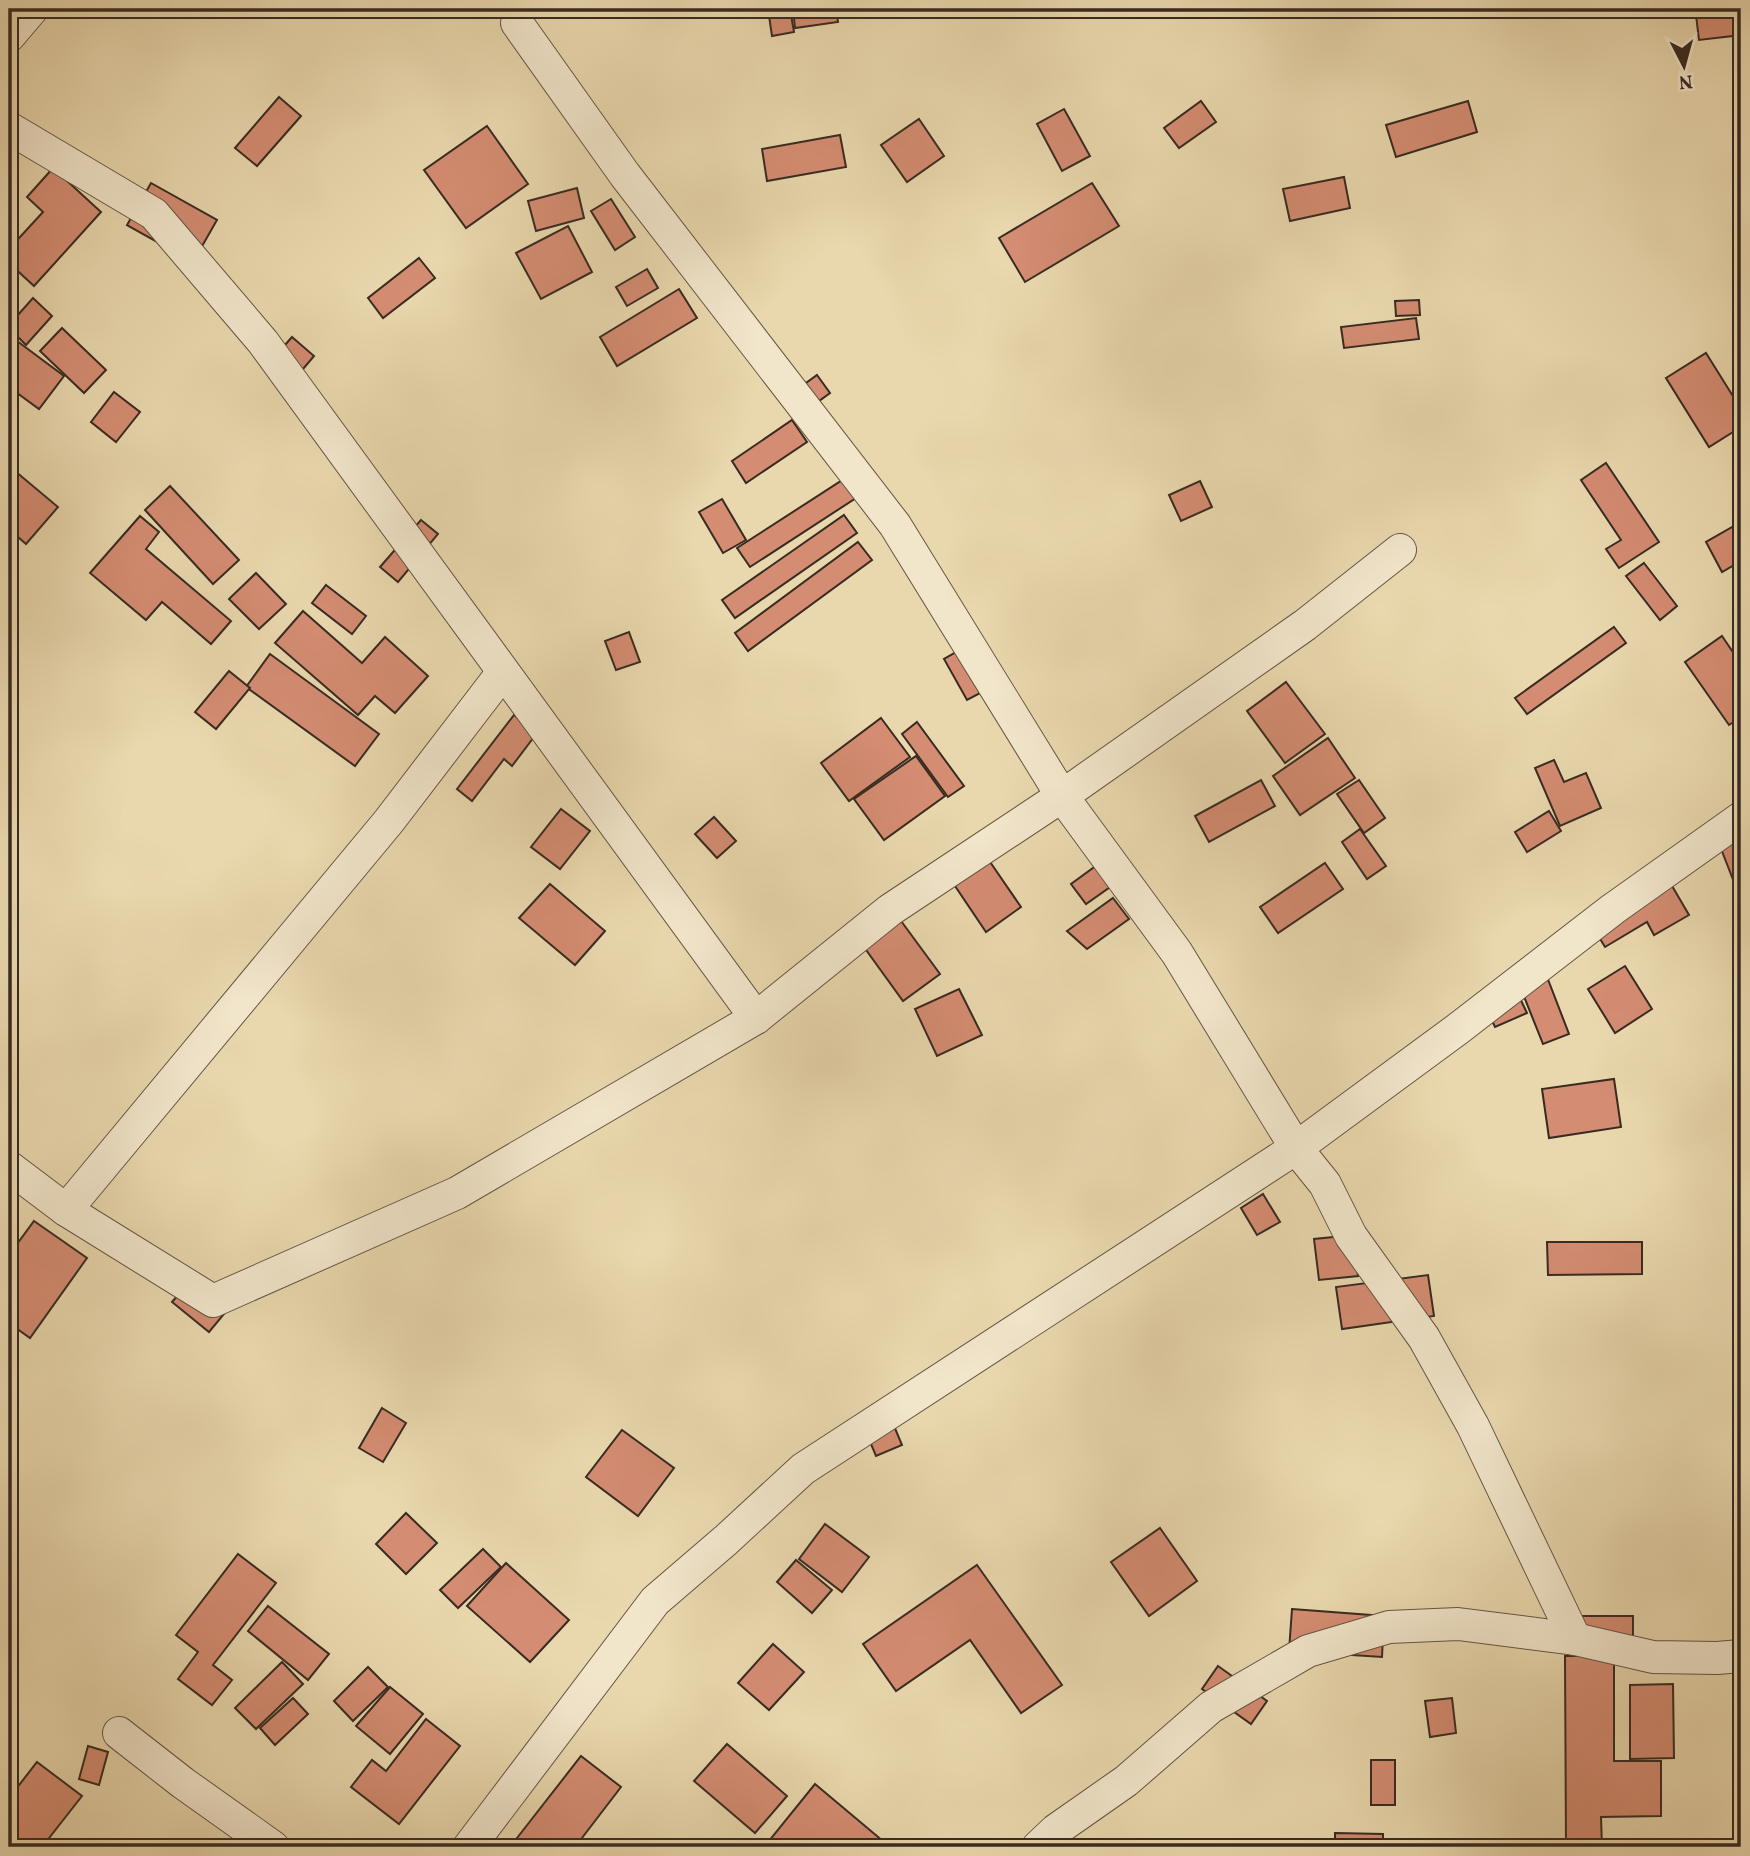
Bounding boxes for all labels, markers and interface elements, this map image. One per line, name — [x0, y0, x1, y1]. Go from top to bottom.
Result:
north arrow — [1648, 32, 1718, 102]
text: N — [1677, 67, 1694, 95]

